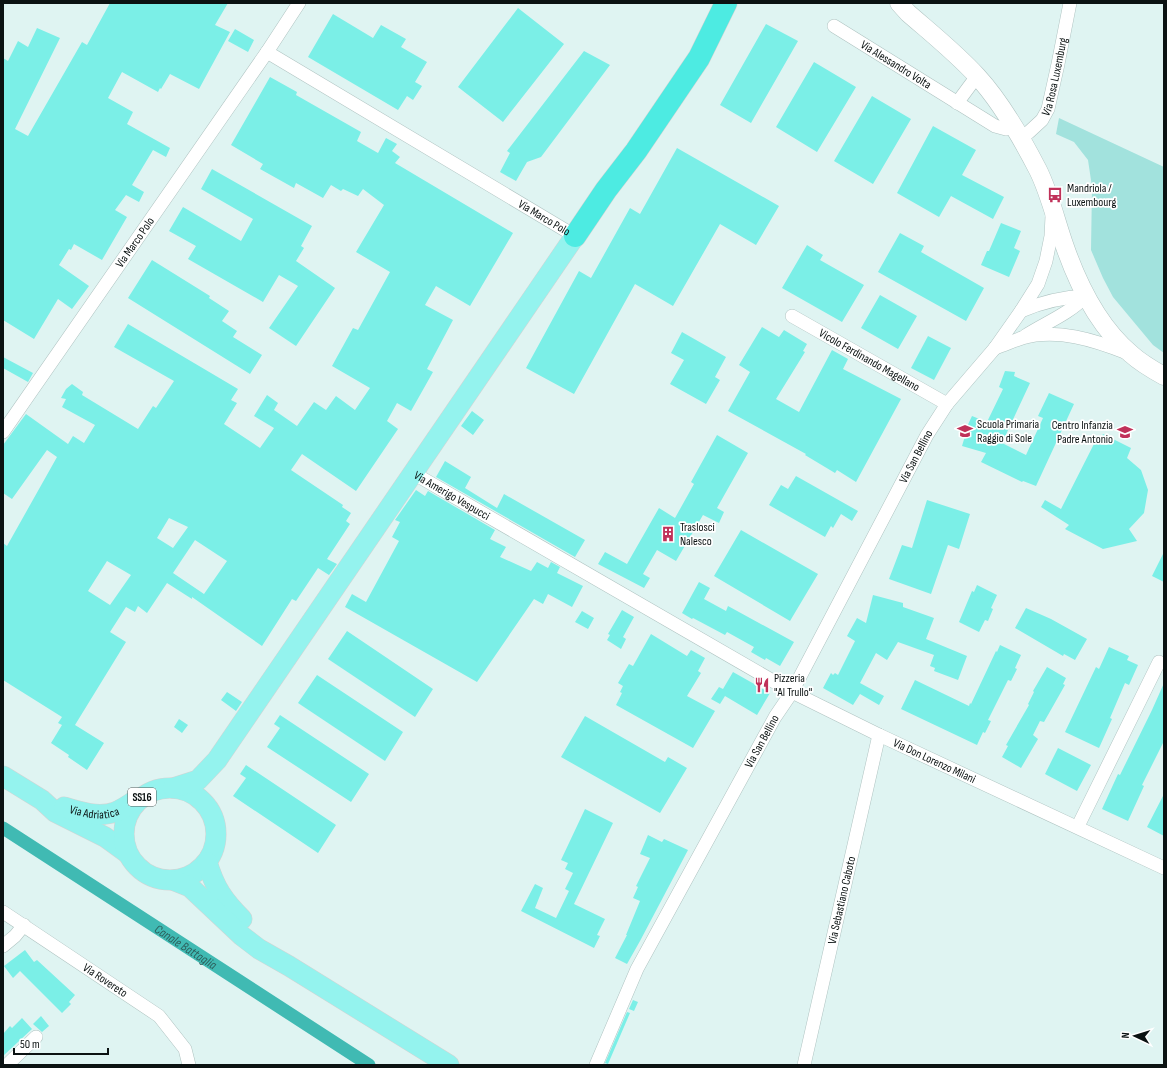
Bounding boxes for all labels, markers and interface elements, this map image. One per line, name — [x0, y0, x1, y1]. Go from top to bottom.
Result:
street label: Via Rosa Luxemburg — [1039, 36, 1071, 119]
street label: Via Alessandro Volta — [858, 37, 934, 93]
place label: Mandriola / Luxembourg — [1067, 181, 1116, 210]
bus stop icon: Mandriola / Luxembourg — [1046, 186, 1064, 204]
street label: Via Marco Polo — [515, 197, 573, 239]
street label: Via Marco Polo — [112, 214, 158, 271]
street label: Vicolo Ferdinando Magellano — [816, 326, 922, 395]
place label: Scuola Primaria Raggio di Sole — [977, 417, 1039, 446]
place label: Centro Infanzia Padre Antonio — [1052, 418, 1113, 447]
school or university icon: Scuola Primaria Raggio di Sole — [956, 422, 974, 440]
school or university icon: Centro Infanzia Padre Antonio — [1116, 423, 1134, 441]
street label: Via San Bellino — [896, 427, 936, 486]
street label: Via Amerigo Vespucci — [411, 468, 492, 524]
place label: Traslosci Nalesco — [680, 520, 715, 549]
building icon: Traslosci Nalesco — [659, 525, 677, 543]
place label: Pizzeria "Al Trullo" — [774, 671, 812, 700]
restaurant icon: Pizzeria "Al Trullo" — [753, 676, 771, 694]
street label: Via San Bellino — [742, 712, 783, 771]
street label: Via Don Lorenzo Milani — [891, 736, 978, 787]
road number: SS16 — [128, 788, 156, 806]
street label: Via Adriatica — [68, 802, 122, 823]
street label: Via Sebastiano Caboto — [825, 855, 859, 946]
water label: Canale Battaglia — [151, 921, 220, 974]
street label: Via Rovereto — [80, 960, 130, 1001]
north arrow — [1115, 1016, 1155, 1056]
scale bar — [14, 1030, 108, 1056]
text: N — [1119, 1032, 1132, 1039]
text: 50 m — [20, 1037, 40, 1052]

